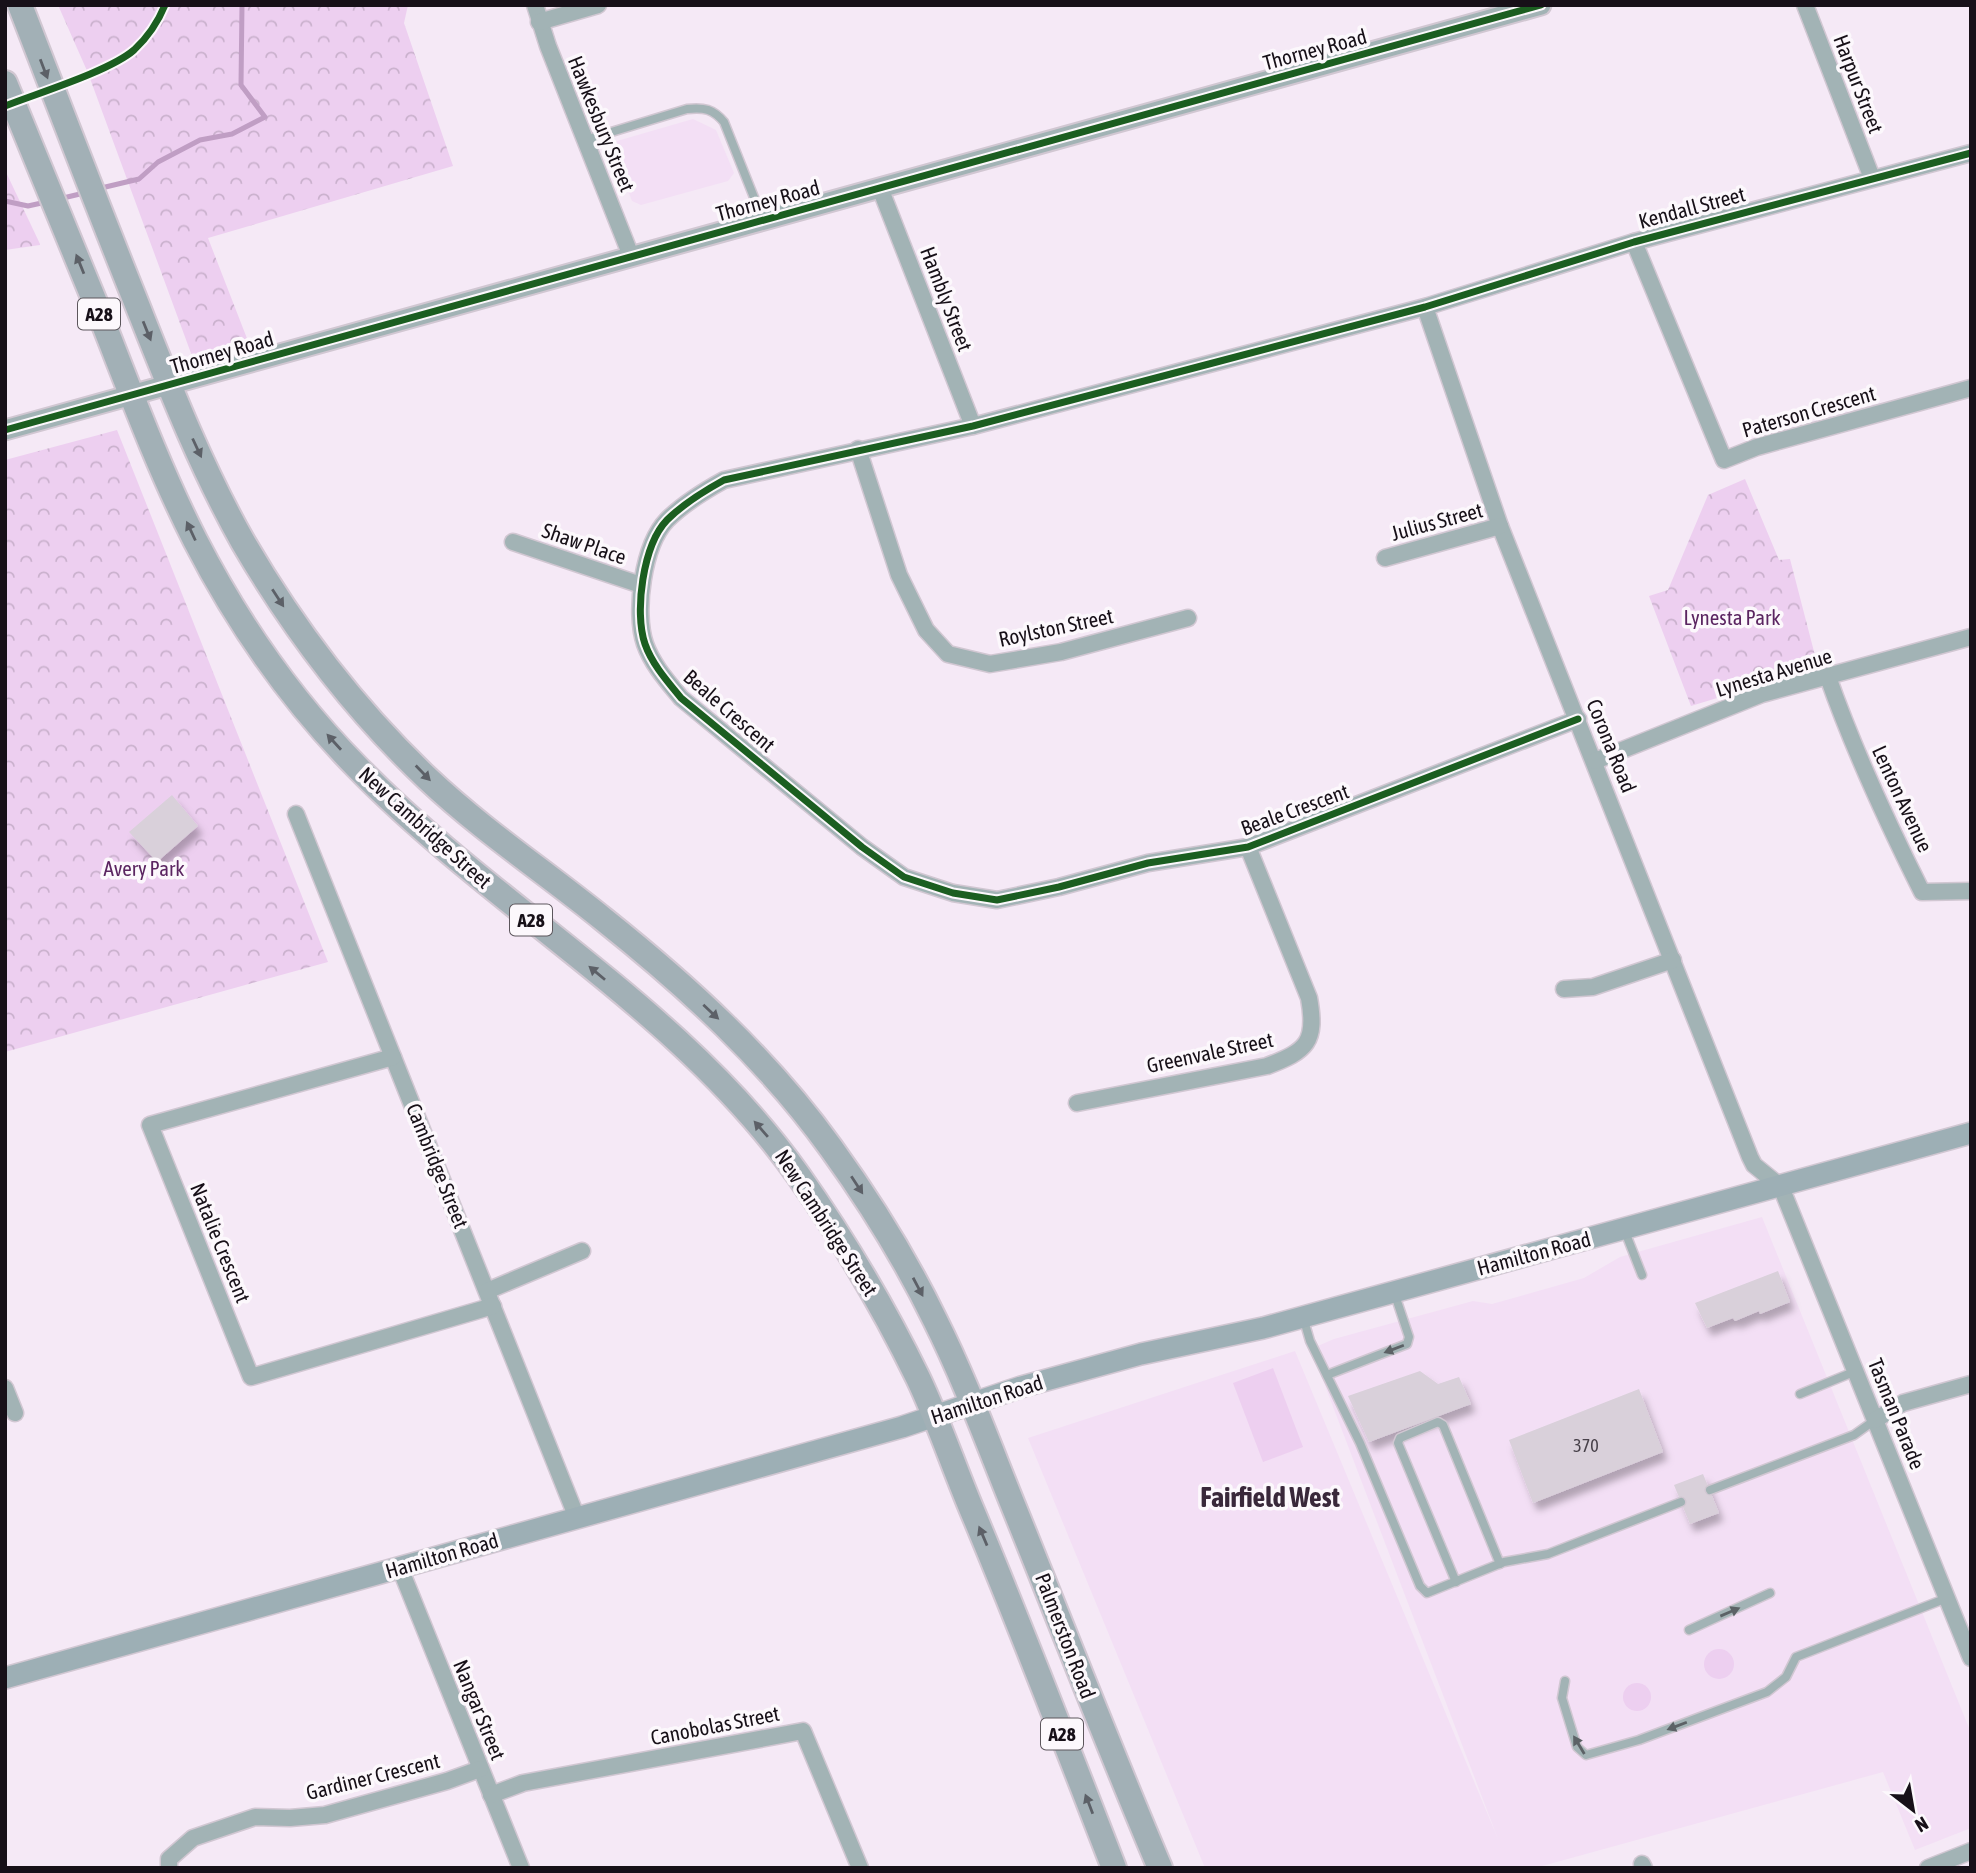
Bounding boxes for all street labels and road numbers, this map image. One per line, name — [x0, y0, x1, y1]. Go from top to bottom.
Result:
street label: Thorney Road — [1260, 24, 1369, 74]
street label: Harpur Street — [1829, 31, 1889, 136]
street label: Hawkesbury Street — [564, 52, 640, 195]
street label: Thorney Road — [713, 175, 822, 225]
street label: Kendall Street — [1636, 181, 1748, 233]
street label: Hambly Street — [916, 243, 978, 354]
road number: A28 — [78, 298, 120, 330]
street label: Thorney Road — [167, 326, 276, 378]
street label: Paterson Crescent — [1739, 381, 1878, 442]
street label: Julius Street — [1388, 497, 1485, 545]
street label: Shaw Place — [539, 518, 629, 569]
street label: Roylston Street — [996, 603, 1115, 651]
street label: Lynesta Avenue — [1713, 643, 1835, 701]
street label: Beale Crescent — [679, 664, 780, 756]
street label: Corona Road — [1582, 696, 1641, 796]
street label: Lenton Avenue — [1868, 742, 1938, 856]
street label: New Cambridge Street — [355, 762, 497, 893]
street label: Beale Crescent — [1237, 778, 1352, 840]
road number: A28 — [510, 904, 552, 936]
street label: Greenvale Street — [1144, 1027, 1275, 1077]
street label: Cambridge Street — [402, 1100, 474, 1231]
street label: New Cambridge Street — [771, 1145, 883, 1300]
street label: Natalie Crescent — [186, 1179, 256, 1306]
street label: Hamilton Road — [1474, 1226, 1593, 1280]
street label: Tasman Parade — [1864, 1355, 1930, 1473]
street label: Hamilton Road — [928, 1370, 1046, 1428]
street label: Hamilton Road — [382, 1527, 501, 1583]
street label: Palmerston Road — [1031, 1570, 1101, 1702]
street label: Nangar Street — [449, 1656, 511, 1763]
street label: Canobolas Street — [648, 1701, 781, 1749]
road number: A28 — [1041, 1718, 1083, 1750]
street label: Gardiner Crescent — [303, 1748, 442, 1804]

